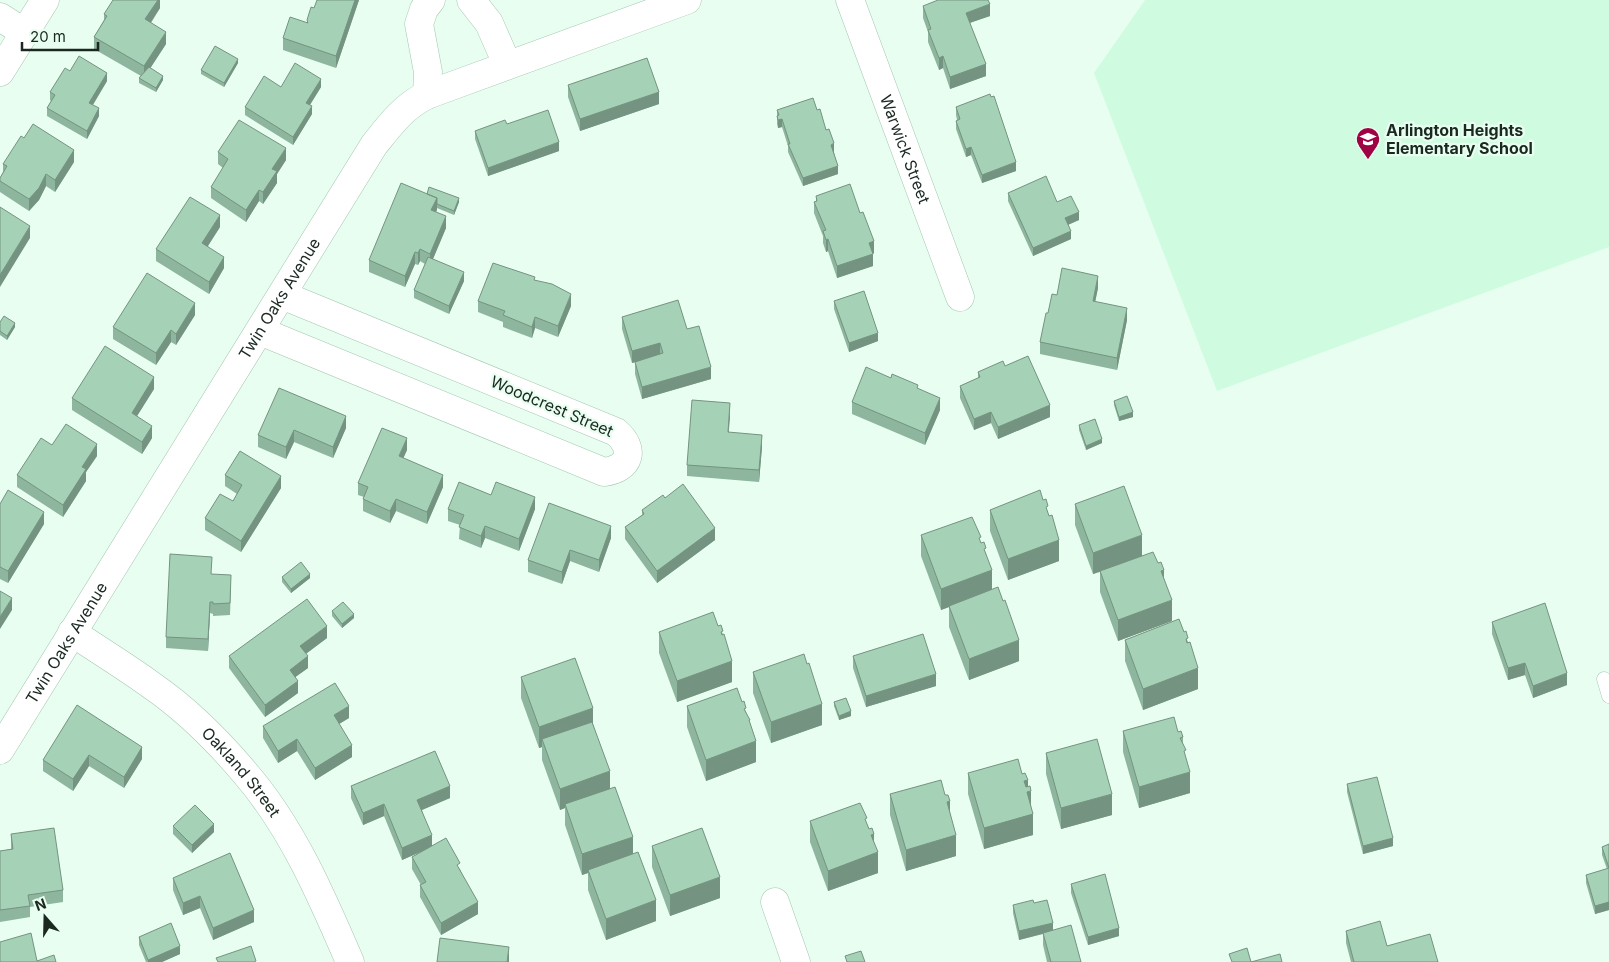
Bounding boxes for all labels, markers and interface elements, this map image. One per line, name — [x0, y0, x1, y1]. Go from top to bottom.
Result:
scale bar — [22, 20, 99, 52]
text: 20 m — [30, 27, 66, 46]
street label: Warwick Street — [876, 92, 935, 206]
place label: Arlington Heights Elementary School — [1386, 120, 1533, 158]
school or university icon: Arlington Heights Elementary School — [1355, 126, 1381, 160]
street label: Twin Oaks Avenue — [234, 234, 324, 363]
street label: Woodcrest Street — [488, 371, 616, 441]
street label: Twin Oaks Avenue — [21, 578, 111, 707]
street label: Oakland Street — [198, 723, 285, 821]
north arrow — [20, 892, 70, 942]
text: N — [32, 895, 48, 914]

